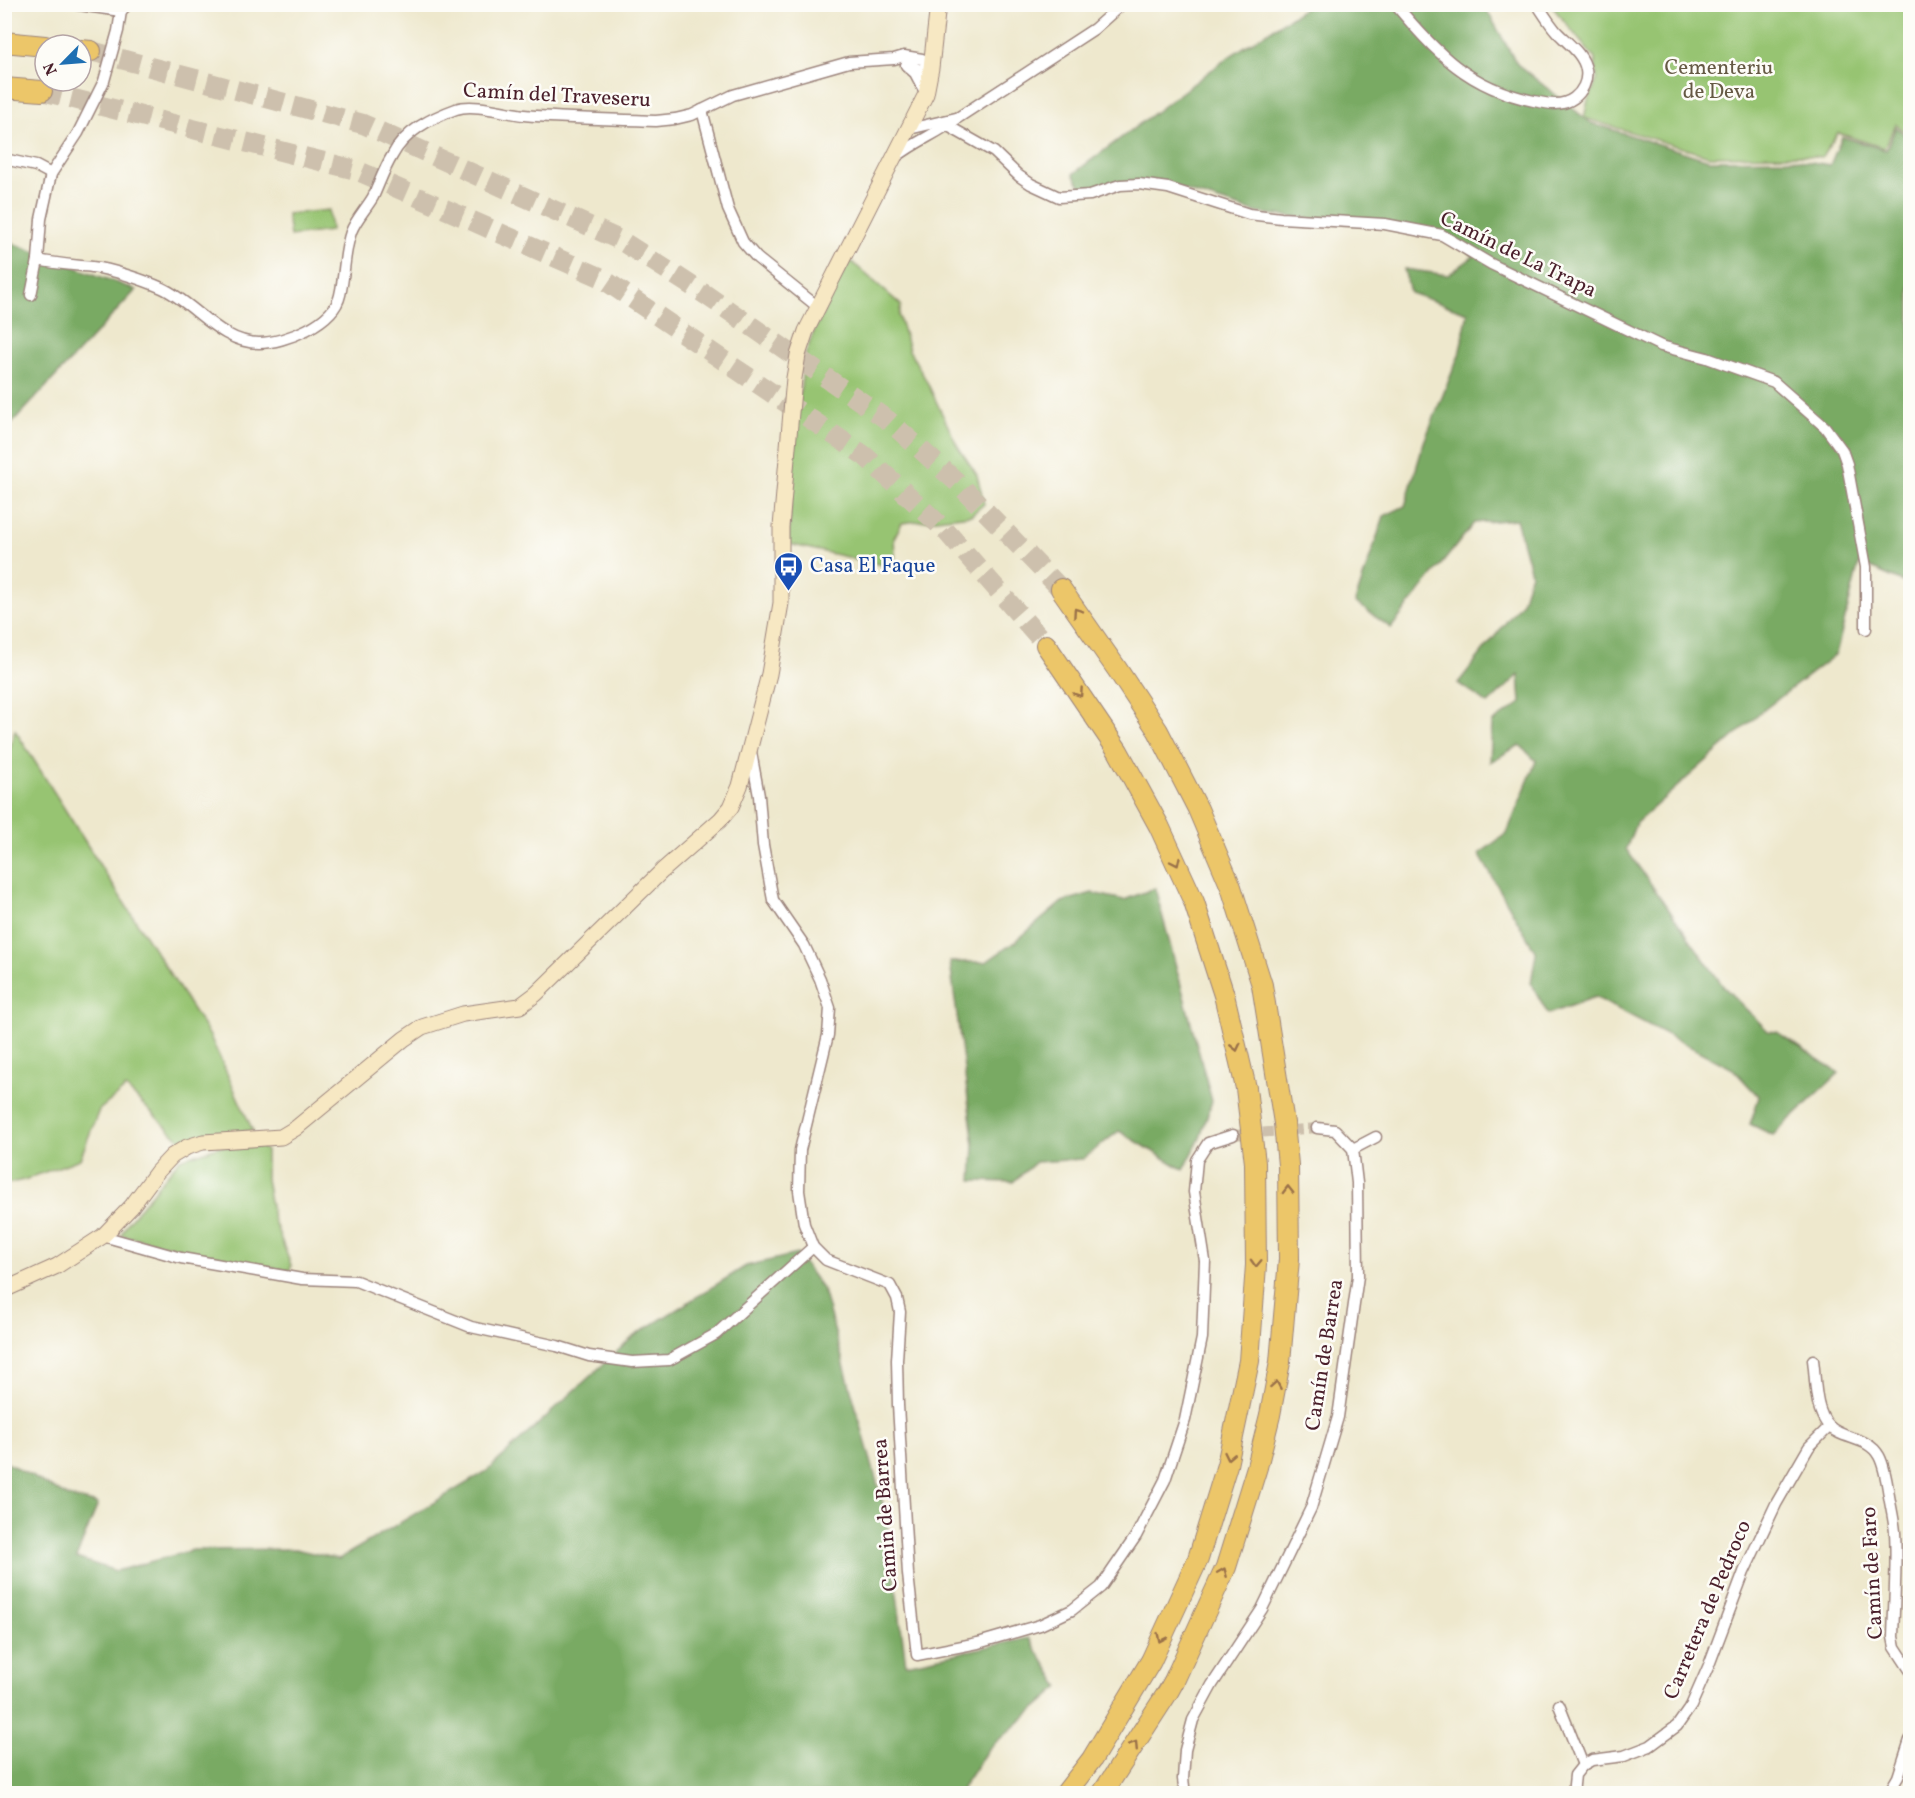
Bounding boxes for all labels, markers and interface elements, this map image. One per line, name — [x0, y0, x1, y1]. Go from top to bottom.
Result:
north arrow — [33, 33, 93, 93]
park label: Cementeriu de Deva — [1665, 54, 1773, 107]
text: N — [39, 58, 64, 78]
street label: Camín del Traveseru — [462, 77, 652, 115]
street label: Camín de La Trapa — [1435, 205, 1601, 305]
bus stop icon: Casa El Faque — [773, 550, 805, 592]
place label: Casa El Faque — [810, 552, 935, 581]
one-way arrow — [1073, 607, 1084, 618]
one-way arrow — [1072, 686, 1083, 697]
one-way arrow — [1168, 856, 1180, 867]
one-way arrow — [1229, 1042, 1242, 1052]
one-way arrow — [1282, 1186, 1294, 1195]
one-way arrow — [1250, 1259, 1262, 1268]
street label: Camín de Barrea — [1299, 1277, 1351, 1433]
one-way arrow — [1269, 1380, 1282, 1390]
street label: Camin de Barrea — [866, 1437, 906, 1593]
one-way arrow — [1223, 1450, 1236, 1460]
street label: Camín de Faro — [1855, 1506, 1891, 1640]
street label: Carretera de Pedroco — [1657, 1516, 1759, 1704]
one-way arrow — [1216, 1567, 1228, 1578]
one-way arrow — [1157, 1632, 1169, 1643]
one-way arrow — [1127, 1741, 1139, 1751]

